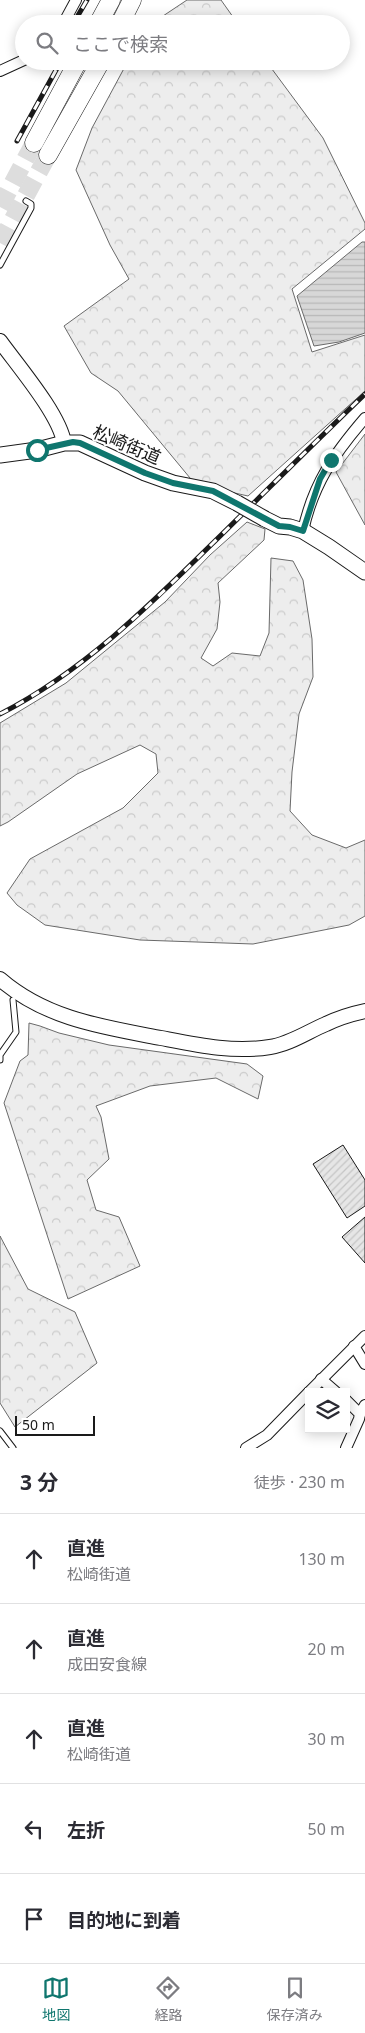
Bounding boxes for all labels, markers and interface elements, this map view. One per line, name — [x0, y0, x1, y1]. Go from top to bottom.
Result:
search box — [15, 15, 350, 70]
icon: search — [33, 29, 61, 57]
text: ここで検索 — [73, 31, 168, 57]
street label: 松崎街道 — [89, 419, 165, 469]
route start — [26, 439, 49, 462]
route end — [320, 449, 343, 472]
map controls — [305, 1388, 350, 1433]
button: layers — [305, 1388, 350, 1433]
scale bar — [15, 1413, 95, 1436]
text: 50 m — [22, 1415, 55, 1434]
text: 3 分 — [20, 1468, 58, 1496]
text: 徒歩 · 230 m — [254, 1471, 345, 1493]
text: 直進 — [67, 1535, 105, 1561]
icon: ahead — [20, 1545, 48, 1573]
text: 130 m — [298, 1548, 345, 1570]
text: 松崎街道 — [67, 1563, 131, 1585]
text: 直進 — [67, 1625, 105, 1651]
icon: ahead — [20, 1635, 48, 1663]
text: 20 m — [308, 1638, 345, 1660]
text: 成田安食線 — [67, 1653, 147, 1675]
text: 直進 — [67, 1715, 105, 1741]
icon: ahead — [20, 1725, 48, 1753]
text: 30 m — [308, 1728, 345, 1750]
text: 松崎街道 — [67, 1743, 131, 1765]
icon: left — [20, 1815, 48, 1843]
text: 左折 — [67, 1817, 105, 1843]
text: 50 m — [308, 1818, 345, 1840]
icon: arrive — [20, 1905, 48, 1933]
text: 目的地に到着 — [67, 1907, 181, 1933]
tab: 地図 — [42, 1974, 70, 2024]
tab: 経路 — [154, 1974, 182, 2024]
tab: 保存済み — [267, 1974, 323, 2024]

